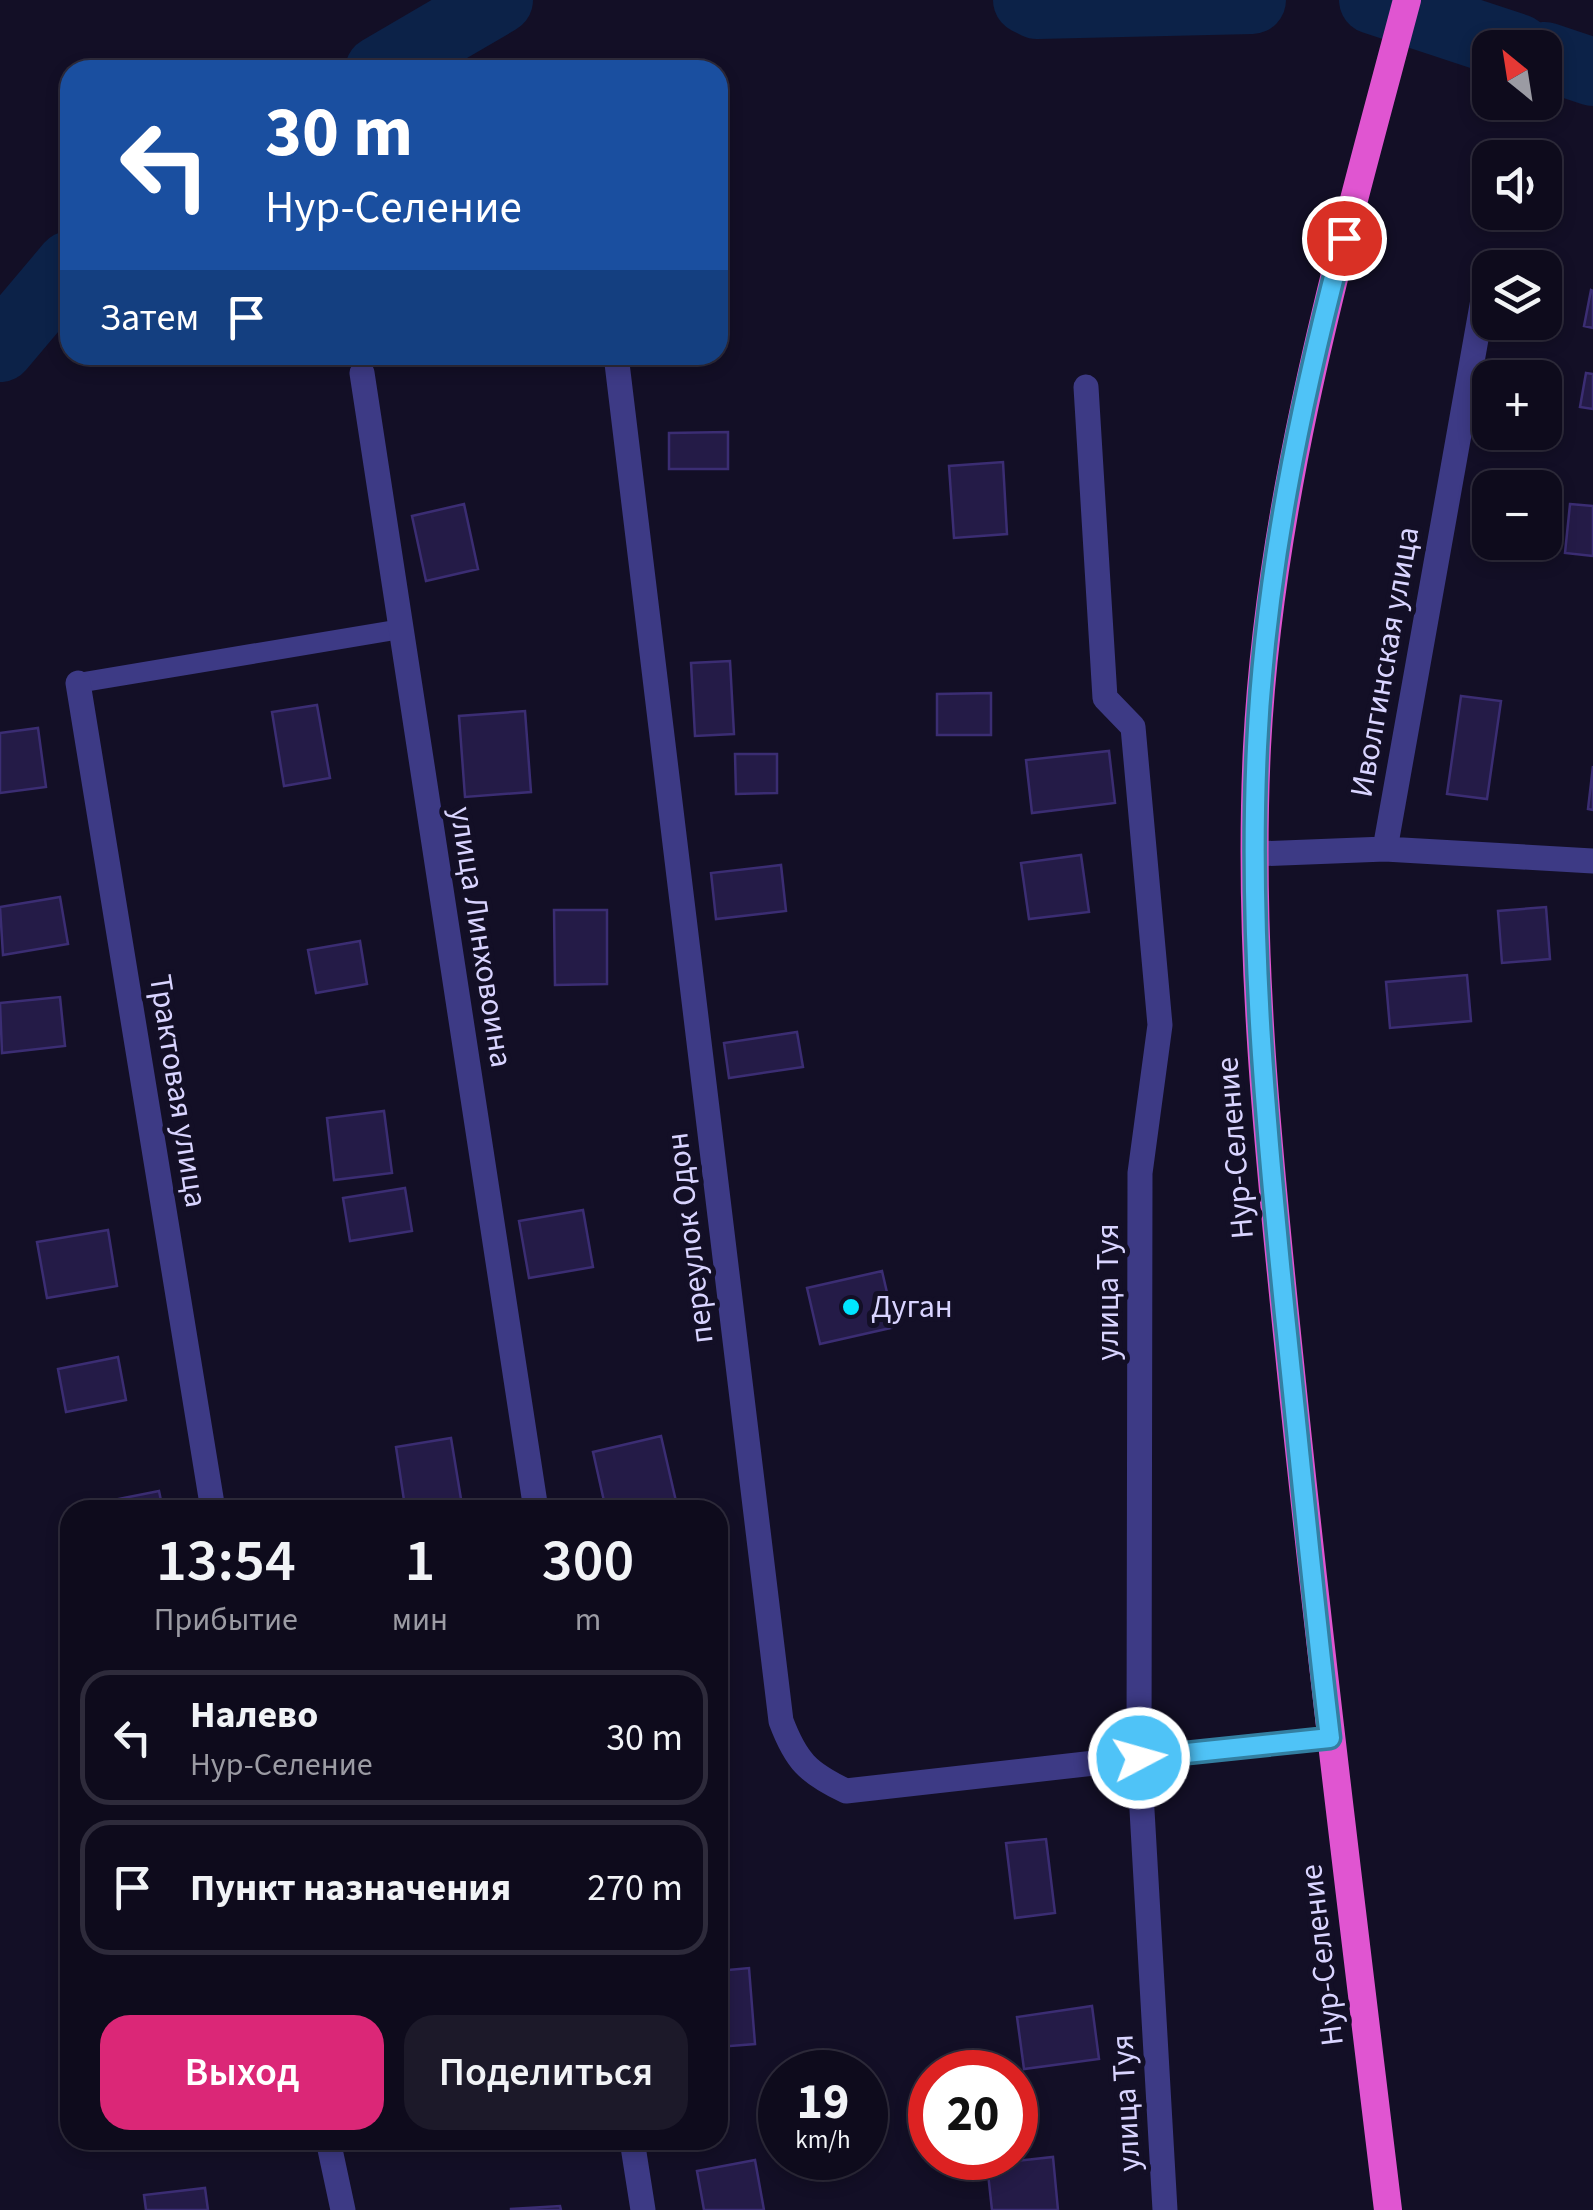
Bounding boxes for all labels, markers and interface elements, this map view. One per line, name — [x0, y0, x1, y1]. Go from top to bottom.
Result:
north arrow — [1472, 30, 1562, 120]
map controls — [1472, 30, 1562, 560]
text: 30 m — [265, 83, 413, 183]
icon: left — [100, 100, 230, 230]
button: sound — [1472, 140, 1562, 230]
text: Нур-Селение — [265, 176, 522, 240]
pin — [1302, 196, 1387, 281]
icon: arrive — [1317, 211, 1372, 266]
button: layers — [1472, 250, 1562, 340]
icon: arrive — [219, 290, 274, 345]
text: Затем — [100, 291, 199, 345]
button: + — [1472, 360, 1562, 450]
button: − — [1472, 470, 1562, 560]
street label: Иволгинская улица — [1339, 523, 1431, 801]
street label: улица Линховоина — [438, 803, 524, 1071]
street label: Трактовая улица — [137, 971, 219, 1211]
street label: Нур-Селение — [1204, 1055, 1266, 1241]
street label: переулок Одон — [654, 1130, 726, 1346]
street label: улица Туя — [1085, 1223, 1131, 1361]
place label: Дуган — [871, 1284, 953, 1330]
marker: Дуган — [840, 1296, 862, 1318]
text: 13:54 — [156, 1519, 296, 1604]
text: 1 — [405, 1519, 435, 1604]
text: 300 — [542, 1519, 634, 1604]
text: Прибытие — [154, 1597, 298, 1643]
text: мин — [392, 1597, 448, 1643]
text: m — [575, 1597, 601, 1643]
text: Налево — [190, 1688, 318, 1742]
position arrow — [1087, 1706, 1191, 1810]
icon: left — [105, 1710, 160, 1765]
text: 30 m — [606, 1711, 683, 1765]
text: Нур-Селение — [190, 1742, 373, 1788]
icon: arrive — [105, 1860, 160, 1915]
text: Пункт назначения — [190, 1861, 511, 1915]
text: 270 m — [587, 1861, 683, 1915]
street label: Нур-Селение — [1288, 1862, 1356, 2048]
button: Выход — [100, 2015, 384, 2130]
button: Поделиться — [404, 2015, 688, 2130]
street label: улица Туя — [1099, 2033, 1153, 2173]
speed limit sign: 20 — [908, 2050, 1038, 2180]
text: 19 — [797, 2067, 849, 2138]
text: km/h — [795, 2122, 851, 2158]

